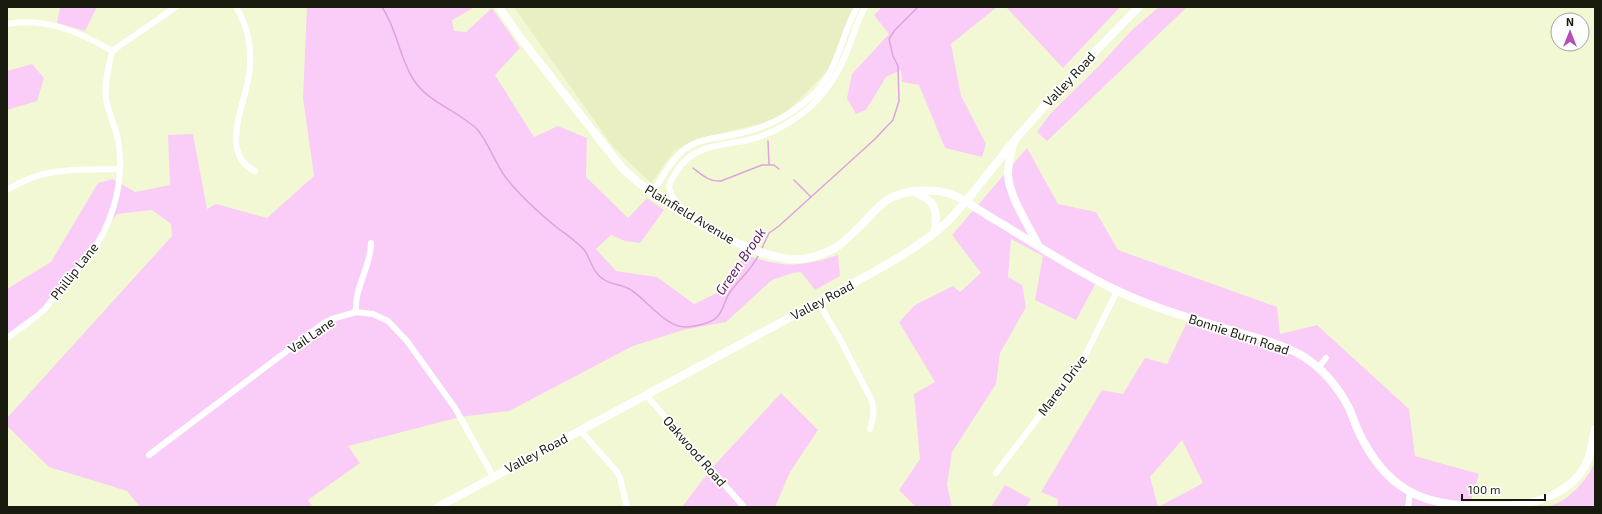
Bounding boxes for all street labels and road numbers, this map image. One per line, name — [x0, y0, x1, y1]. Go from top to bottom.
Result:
street label: Valley Road — [1040, 48, 1098, 110]
street label: Plainfield Avenue — [642, 181, 738, 247]
street label: Phillip Lane — [47, 239, 101, 303]
street label: Valley Road — [788, 277, 856, 323]
street label: Bonnie Burn Road — [1187, 310, 1291, 358]
street label: Vail Lane — [285, 314, 337, 356]
street label: Mareu Drive — [1034, 352, 1090, 418]
street label: Oakwood Road — [660, 412, 730, 490]
street label: Valley Road — [502, 430, 570, 476]

